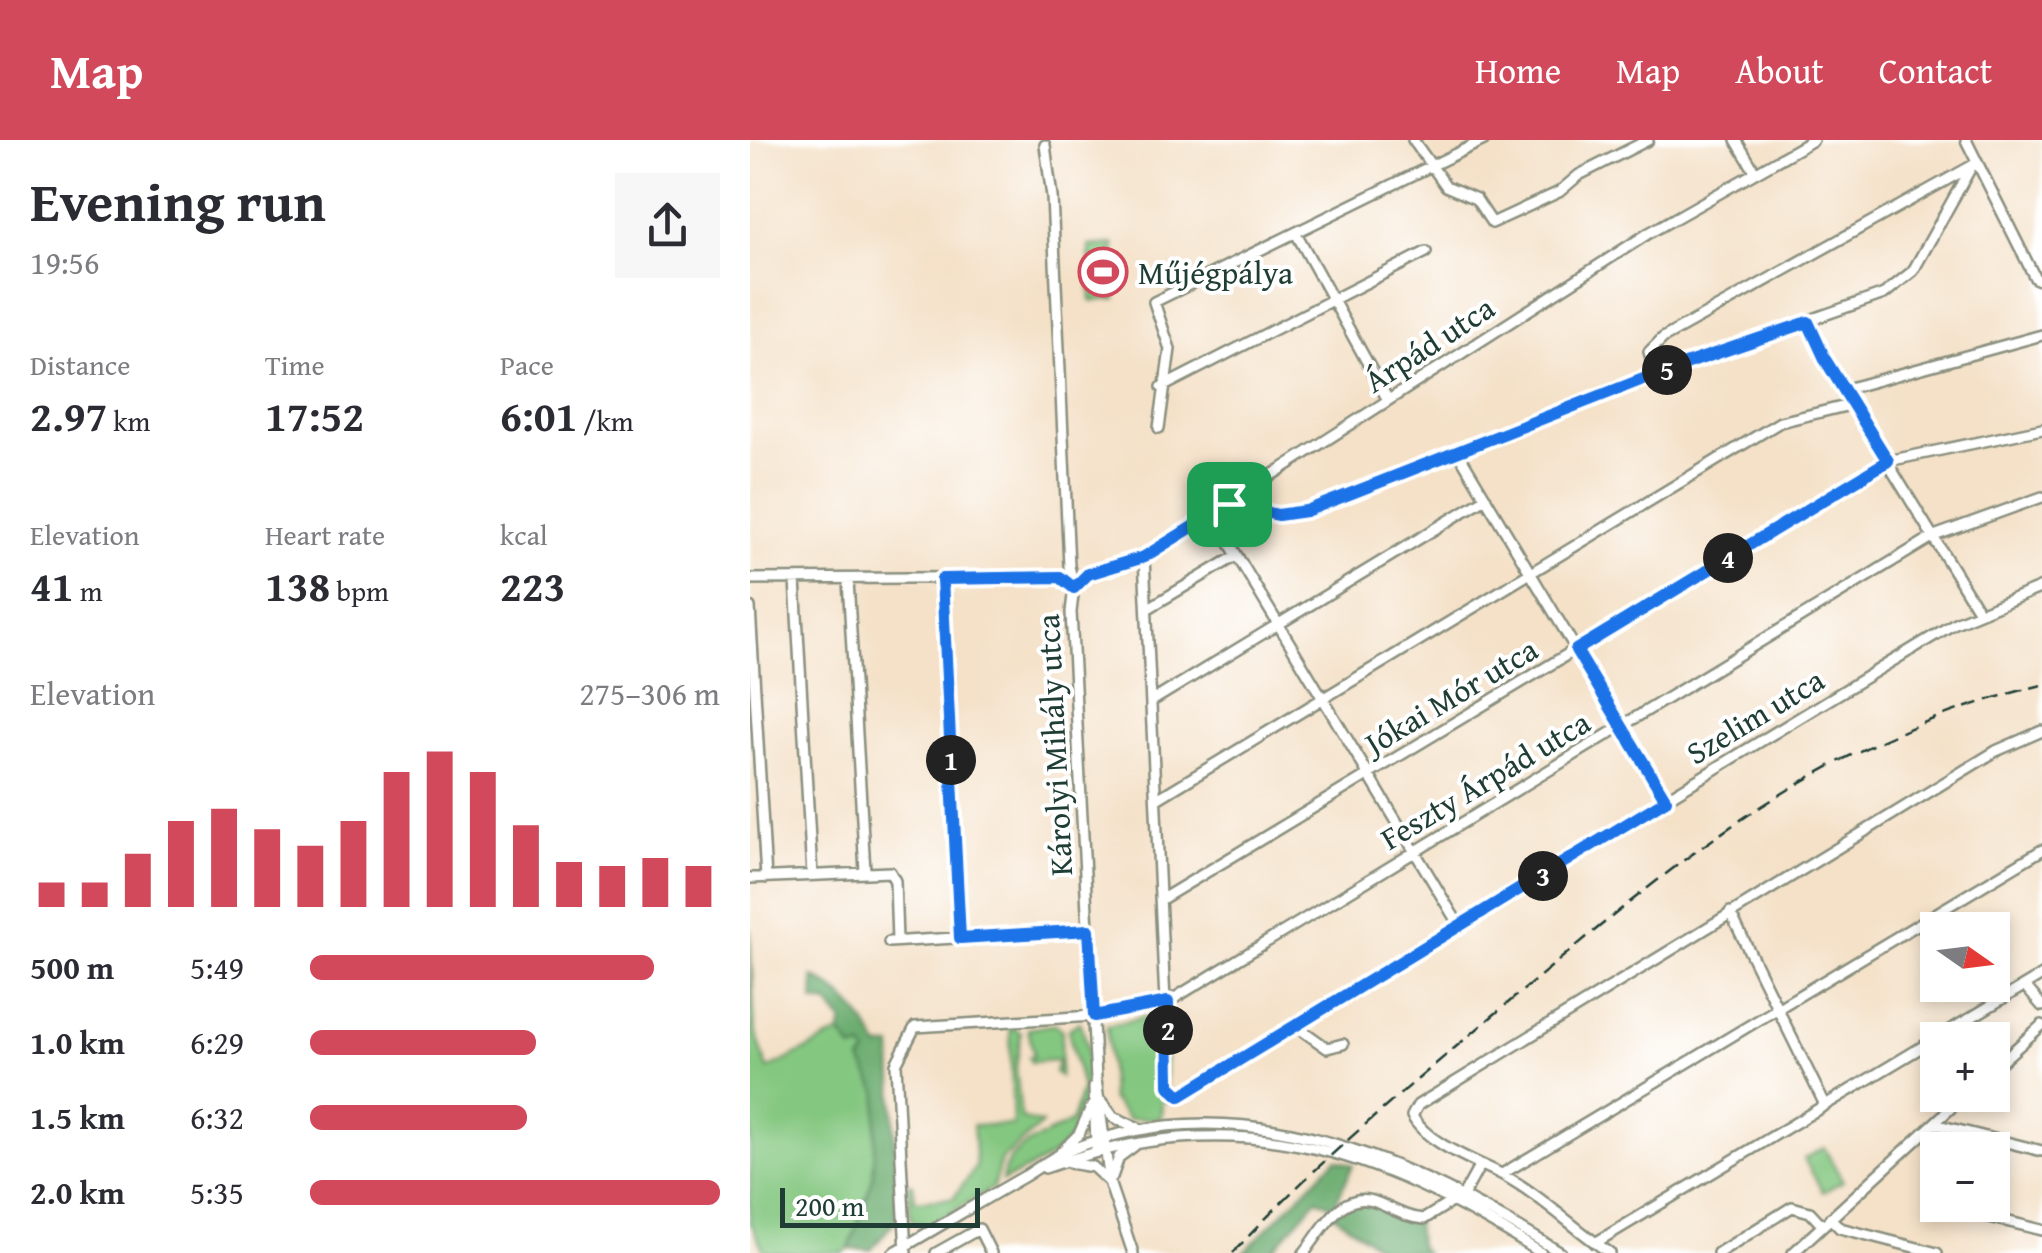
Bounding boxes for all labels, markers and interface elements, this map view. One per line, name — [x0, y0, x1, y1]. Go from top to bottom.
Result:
text: Map — [50, 35, 143, 106]
text: Home — [1475, 45, 1561, 96]
text: Map — [1616, 45, 1680, 96]
text: About — [1735, 45, 1824, 96]
text: Contact — [1879, 45, 1992, 96]
text: Evening run — [30, 161, 326, 241]
button: share — [615, 173, 720, 278]
text: 19:56 — [30, 239, 99, 286]
sports icon: Műjégpálya — [1077, 246, 1129, 298]
place label: Műjégpálya — [1138, 249, 1293, 296]
street label: Árpád utca — [1355, 284, 1503, 404]
text: Distance — [30, 344, 130, 385]
text: Time — [265, 344, 325, 385]
text: Pace — [500, 344, 554, 385]
pin: 5 — [1642, 345, 1692, 395]
text: 5 — [1660, 349, 1674, 390]
text: 2.97 — [30, 385, 107, 446]
text: 17:52 — [265, 385, 364, 446]
text: 6:01 — [500, 385, 577, 446]
text: km — [107, 400, 150, 441]
text: /km — [577, 400, 634, 441]
pin — [1187, 462, 1272, 547]
icon: arrive — [1202, 477, 1257, 532]
text: Elevation — [30, 514, 140, 555]
text: Heart rate — [265, 514, 385, 555]
text: kcal — [500, 514, 548, 555]
pin: 4 — [1703, 533, 1753, 583]
text: 4 — [1721, 537, 1735, 578]
text: 41 — [30, 555, 74, 616]
text: 138 — [265, 555, 330, 616]
text: 223 — [500, 555, 565, 616]
text: m — [74, 570, 103, 611]
text: bpm — [330, 570, 389, 611]
street label: Károlyi Mihály utca — [1024, 613, 1084, 877]
street label: Jókai Mór utca — [1352, 626, 1546, 768]
street label: Szelim utca — [1677, 656, 1833, 776]
text: Elevation — [30, 670, 155, 717]
text: 275–306 m — [579, 670, 720, 717]
street label: Feszty Árpád utca — [1371, 699, 1599, 861]
pin: 1 — [926, 735, 976, 785]
text: 1 — [944, 739, 958, 780]
pin: 3 — [1518, 851, 1568, 901]
text: 3 — [1536, 855, 1550, 896]
north arrow — [1920, 912, 2010, 1002]
map controls — [1920, 912, 2010, 1222]
text: 500 m — [30, 944, 114, 991]
text: 5:49 — [190, 944, 244, 991]
pin: 2 — [1143, 1005, 1193, 1055]
text: 2 — [1161, 1009, 1175, 1050]
text: 1.0 km — [30, 1019, 125, 1066]
text: 6:29 — [190, 1019, 244, 1066]
button: + — [1920, 1022, 2010, 1112]
text: 1.5 km — [30, 1094, 125, 1141]
text: 6:32 — [190, 1094, 244, 1141]
button: − — [1920, 1132, 2010, 1222]
text: 2.0 km — [30, 1169, 125, 1216]
text: 5:35 — [190, 1169, 244, 1216]
scale bar — [780, 1183, 980, 1228]
text: 200 m — [795, 1185, 864, 1226]

